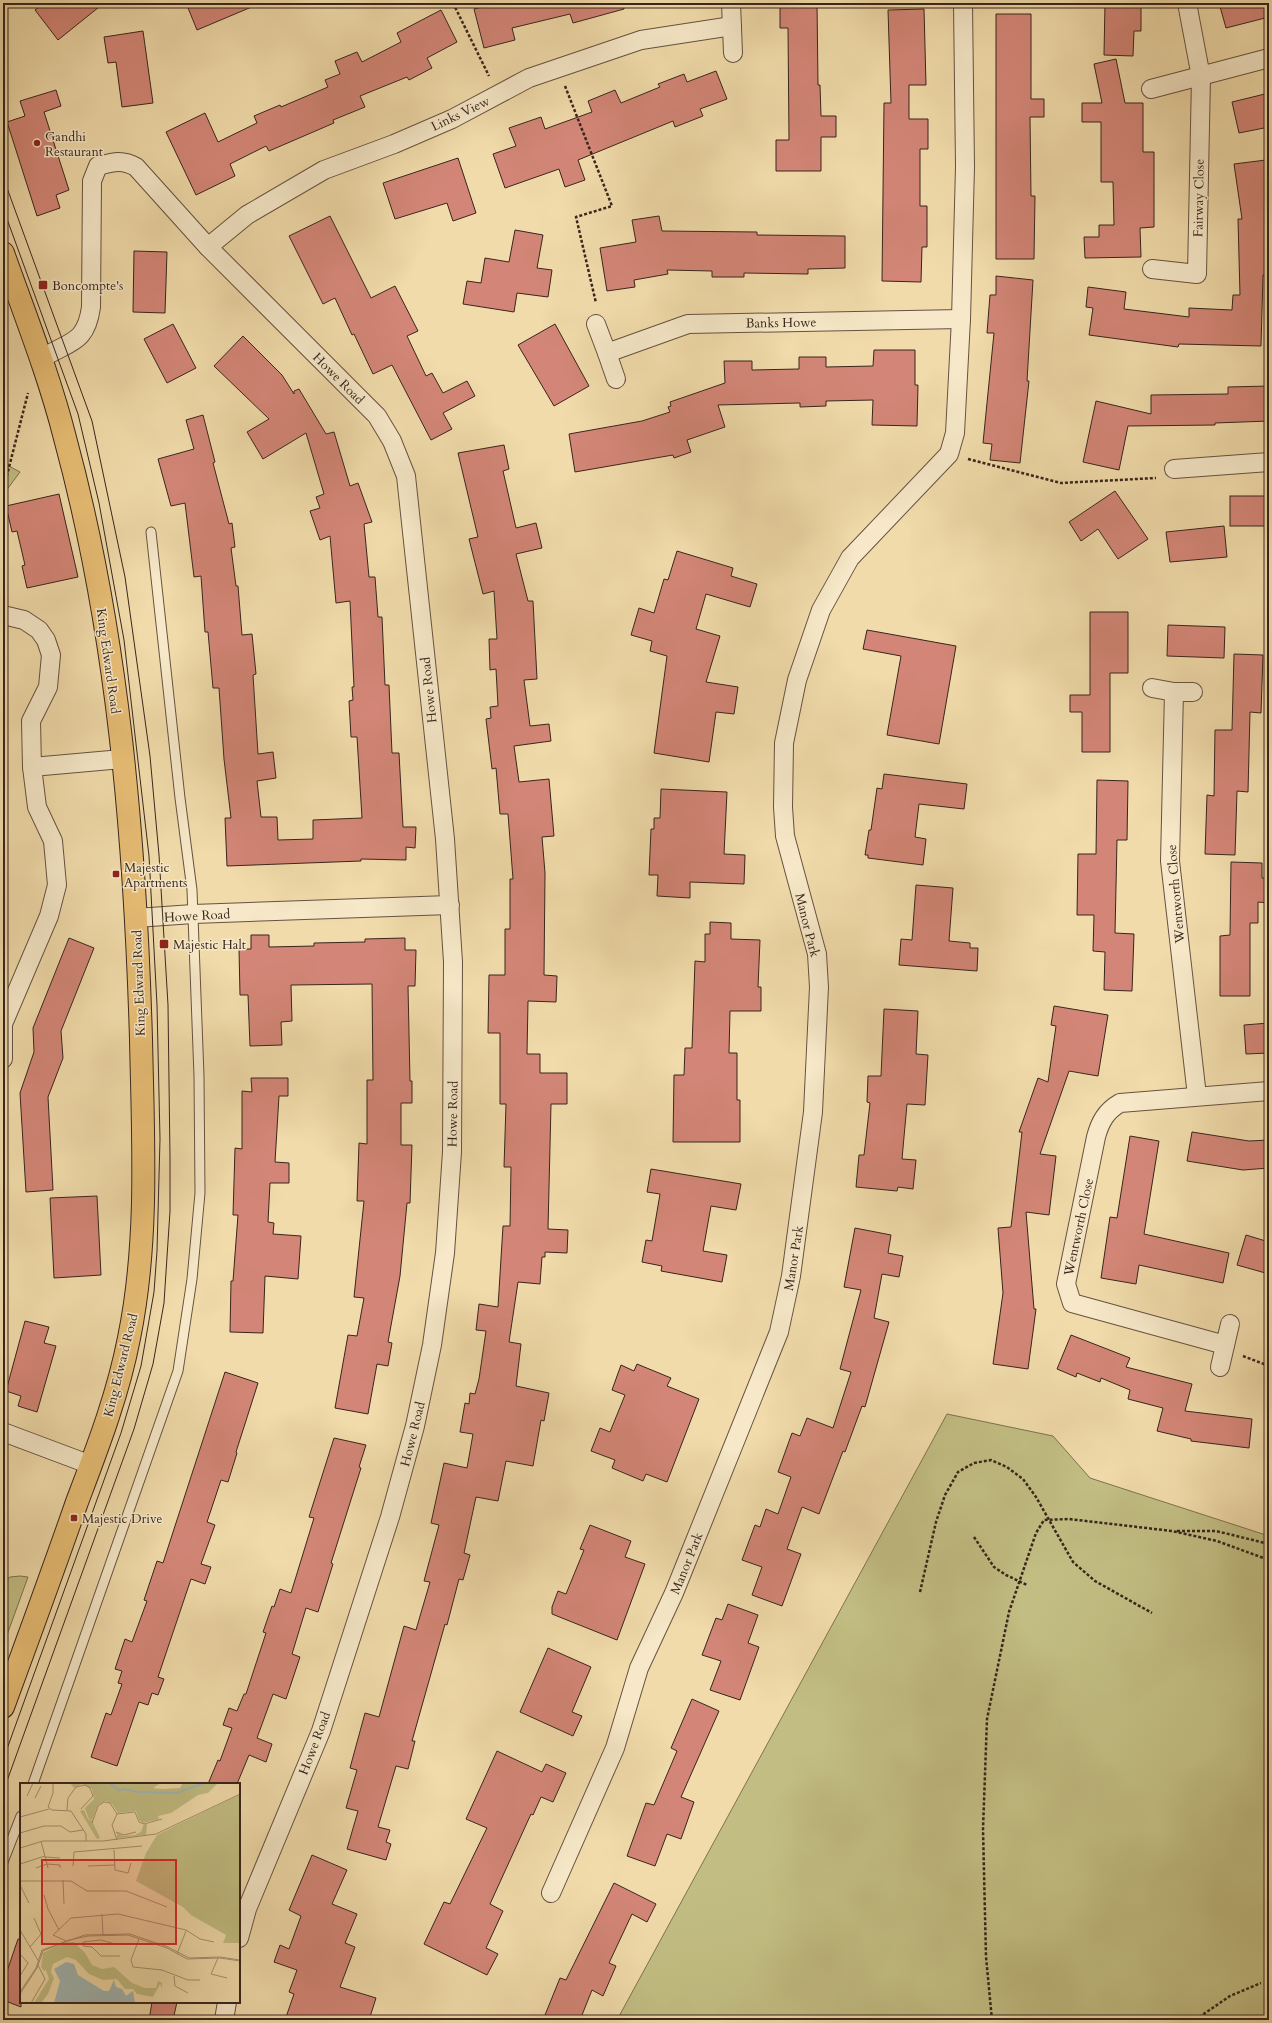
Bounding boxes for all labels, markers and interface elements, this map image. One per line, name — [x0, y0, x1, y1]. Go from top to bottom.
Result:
street label: Links View — [428, 92, 493, 136]
place label: Gandhi Restaurant — [45, 128, 103, 161]
marker: Gandhi Restaurant — [32, 138, 42, 148]
street label: Fairway Close — [1189, 159, 1209, 237]
place label: Boncompte's — [52, 277, 123, 295]
marker: Boncompte's — [37, 279, 49, 291]
street label: Banks Howe — [745, 313, 817, 333]
street label: Howe Road — [308, 349, 368, 409]
street label: King Edward Road — [92, 607, 124, 715]
street label: Howe Road — [417, 656, 441, 724]
street label: Wentworth Close — [1163, 844, 1189, 945]
place label: Majestic Apartments — [124, 859, 187, 892]
marker: Majestic Apartments — [111, 869, 121, 879]
street label: Manor Park — [790, 891, 824, 959]
street label: Howe Road — [163, 905, 231, 927]
street label: King Edward Road — [128, 930, 150, 1036]
place label: Majestic Halt — [173, 936, 246, 954]
marker: Majestic Halt — [158, 938, 170, 950]
street label: Howe Road — [443, 1081, 463, 1147]
street label: Wentworth Close — [1060, 1177, 1098, 1279]
street label: Manor Park — [780, 1224, 808, 1292]
street label: King Edward Road — [99, 1311, 143, 1419]
street label: Howe Road — [396, 1400, 430, 1469]
place label: Majestic Drive — [82, 1510, 162, 1528]
marker: Majestic Drive — [69, 1513, 79, 1523]
street label: Manor Park — [666, 1530, 708, 1597]
street label: Howe Road — [295, 1709, 335, 1778]
inset map — [20, 1783, 240, 2003]

